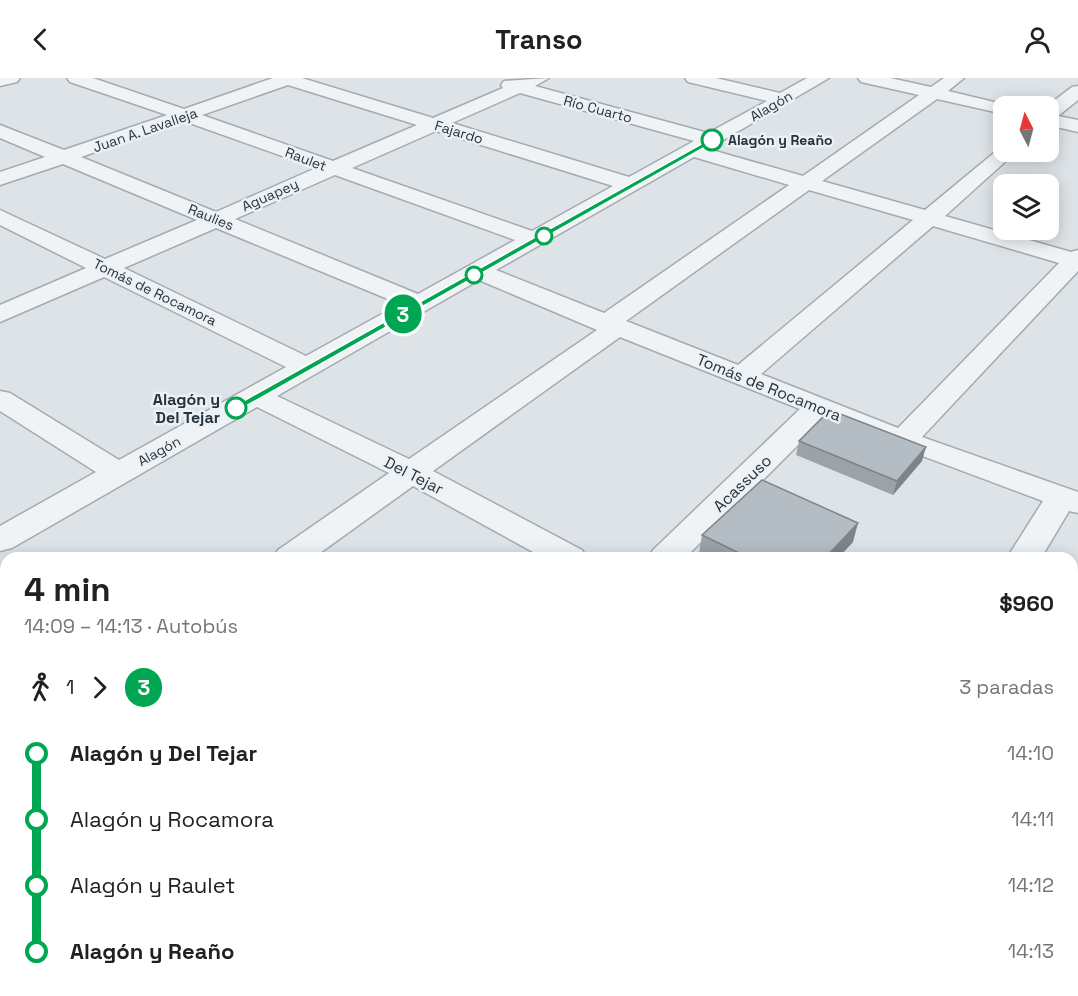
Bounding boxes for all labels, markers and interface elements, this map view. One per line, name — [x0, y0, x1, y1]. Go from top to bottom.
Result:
text: Transo — [495, 22, 583, 57]
icon: back — [24, 23, 57, 56]
icon: person — [1021, 23, 1054, 56]
street label: Alagón — [746, 87, 796, 125]
street label: Río Cuarto — [562, 91, 634, 127]
north arrow — [993, 96, 1059, 162]
map controls — [993, 96, 1059, 240]
street label: Juan A. Lavalleja — [90, 104, 200, 156]
street label: Fajardo — [433, 116, 485, 148]
marker: Alagón y Reaño — [701, 129, 723, 151]
place label: Alagón y Reaño — [728, 131, 833, 149]
street label: Raulet — [283, 143, 329, 175]
button: layers — [993, 174, 1059, 240]
street label: Aguapey — [239, 175, 301, 215]
street label: Raulies — [185, 200, 237, 234]
unlabelled marker — [535, 227, 553, 245]
street label: Tomás de Rocamora — [90, 254, 220, 330]
unlabelled marker — [465, 266, 483, 284]
line badge: 3 — [384, 294, 422, 334]
text: 3 — [397, 301, 409, 328]
street label: Tomás de Rocamora — [693, 349, 844, 426]
place label: Alagón y Del Tejar — [153, 389, 220, 428]
marker: Alagón y Del Tejar — [225, 397, 247, 419]
street label: Alagón — [134, 432, 184, 470]
street label: Acassuso — [709, 450, 776, 517]
street label: Del Tejar — [380, 452, 447, 499]
text: 4 min — [24, 569, 111, 611]
text: $960 — [999, 589, 1054, 617]
text: 14:09 – 14:13 · Autobús — [24, 613, 238, 639]
icon: walk — [24, 671, 57, 704]
icon: forward — [83, 671, 116, 704]
text: 1 — [66, 674, 74, 700]
text: 3 — [137, 674, 150, 701]
text: 3 paradas — [959, 674, 1054, 700]
text: Alagón y Del Tejar — [70, 739, 257, 767]
text: 14:10 — [1007, 740, 1054, 766]
text: Alagón y Rocamora — [70, 805, 274, 833]
text: 14:11 — [1011, 806, 1054, 832]
text: Alagón y Raulet — [70, 871, 235, 899]
text: 14:12 — [1008, 872, 1054, 898]
text: Alagón y Reaño — [70, 937, 234, 965]
text: 14:13 — [1008, 938, 1054, 964]

